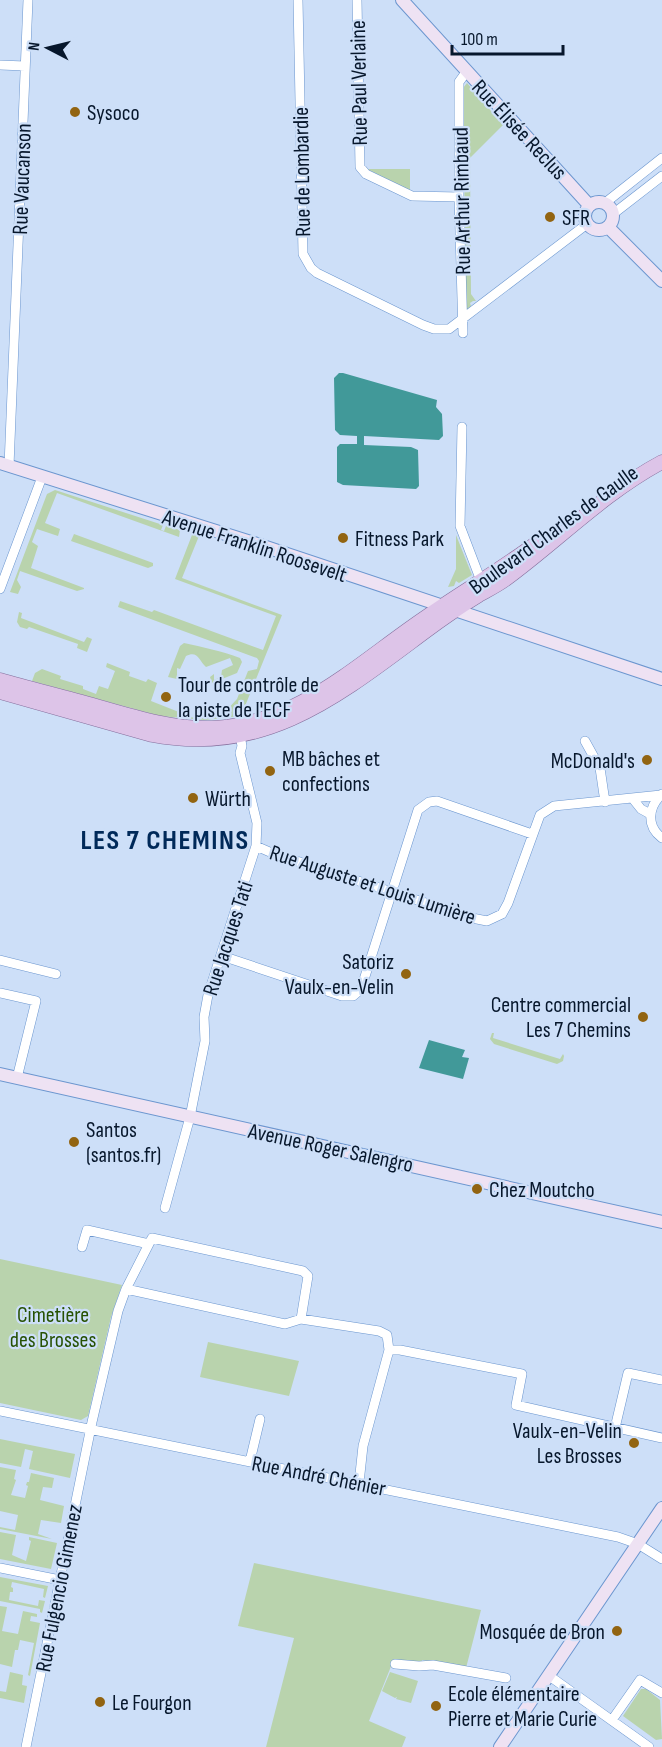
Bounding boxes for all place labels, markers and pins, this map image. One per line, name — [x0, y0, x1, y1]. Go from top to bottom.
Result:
place label: Sysoco — [87, 100, 140, 127]
marker: Sysoco — [68, 105, 82, 119]
place label: SFR — [562, 205, 590, 232]
marker: SFR — [543, 210, 557, 224]
place label: Fitness Park — [355, 526, 445, 553]
marker: Fitness Park — [336, 531, 350, 545]
place label: Tour de contrôle de la piste de l'ECF — [178, 672, 319, 724]
marker: Tour de contrôle de la piste de l'ECF — [159, 690, 173, 704]
place label: MB bâches et confections — [282, 746, 380, 798]
place label: McDonald's — [551, 748, 635, 775]
marker: McDonald's — [640, 753, 654, 767]
marker: MB bâches et confections — [263, 764, 277, 778]
place label: Würth — [205, 786, 251, 813]
marker: Würth — [186, 791, 200, 805]
place label: Satoriz Vaulx-en-Velin — [285, 949, 394, 1001]
marker: Satoriz Vaulx-en-Velin — [399, 967, 413, 981]
place label: Centre commercial Les 7 Chemins — [491, 992, 631, 1044]
marker: Centre commercial Les 7 Chemins — [636, 1010, 650, 1024]
place label: Santos (santos.fr) — [86, 1117, 161, 1169]
marker: Santos (santos.fr) — [67, 1135, 81, 1149]
place label: Chez Moutcho — [489, 1177, 595, 1204]
marker: Chez Moutcho — [470, 1182, 484, 1196]
place label: Vaulx-en-Velin Les Brosses — [513, 1418, 622, 1470]
marker: Vaulx-en-Velin Les Brosses — [627, 1436, 641, 1450]
place label: Mosquée de Bron — [480, 1619, 605, 1646]
marker: Mosquée de Bron — [610, 1624, 624, 1638]
place label: Ecole élémentaire Pierre et Marie Curie — [448, 1681, 597, 1733]
place label: Le Fourgon — [112, 1690, 192, 1717]
marker: Le Fourgon — [93, 1695, 107, 1709]
marker: Ecole élémentaire Pierre et Marie Curie — [429, 1699, 443, 1713]

